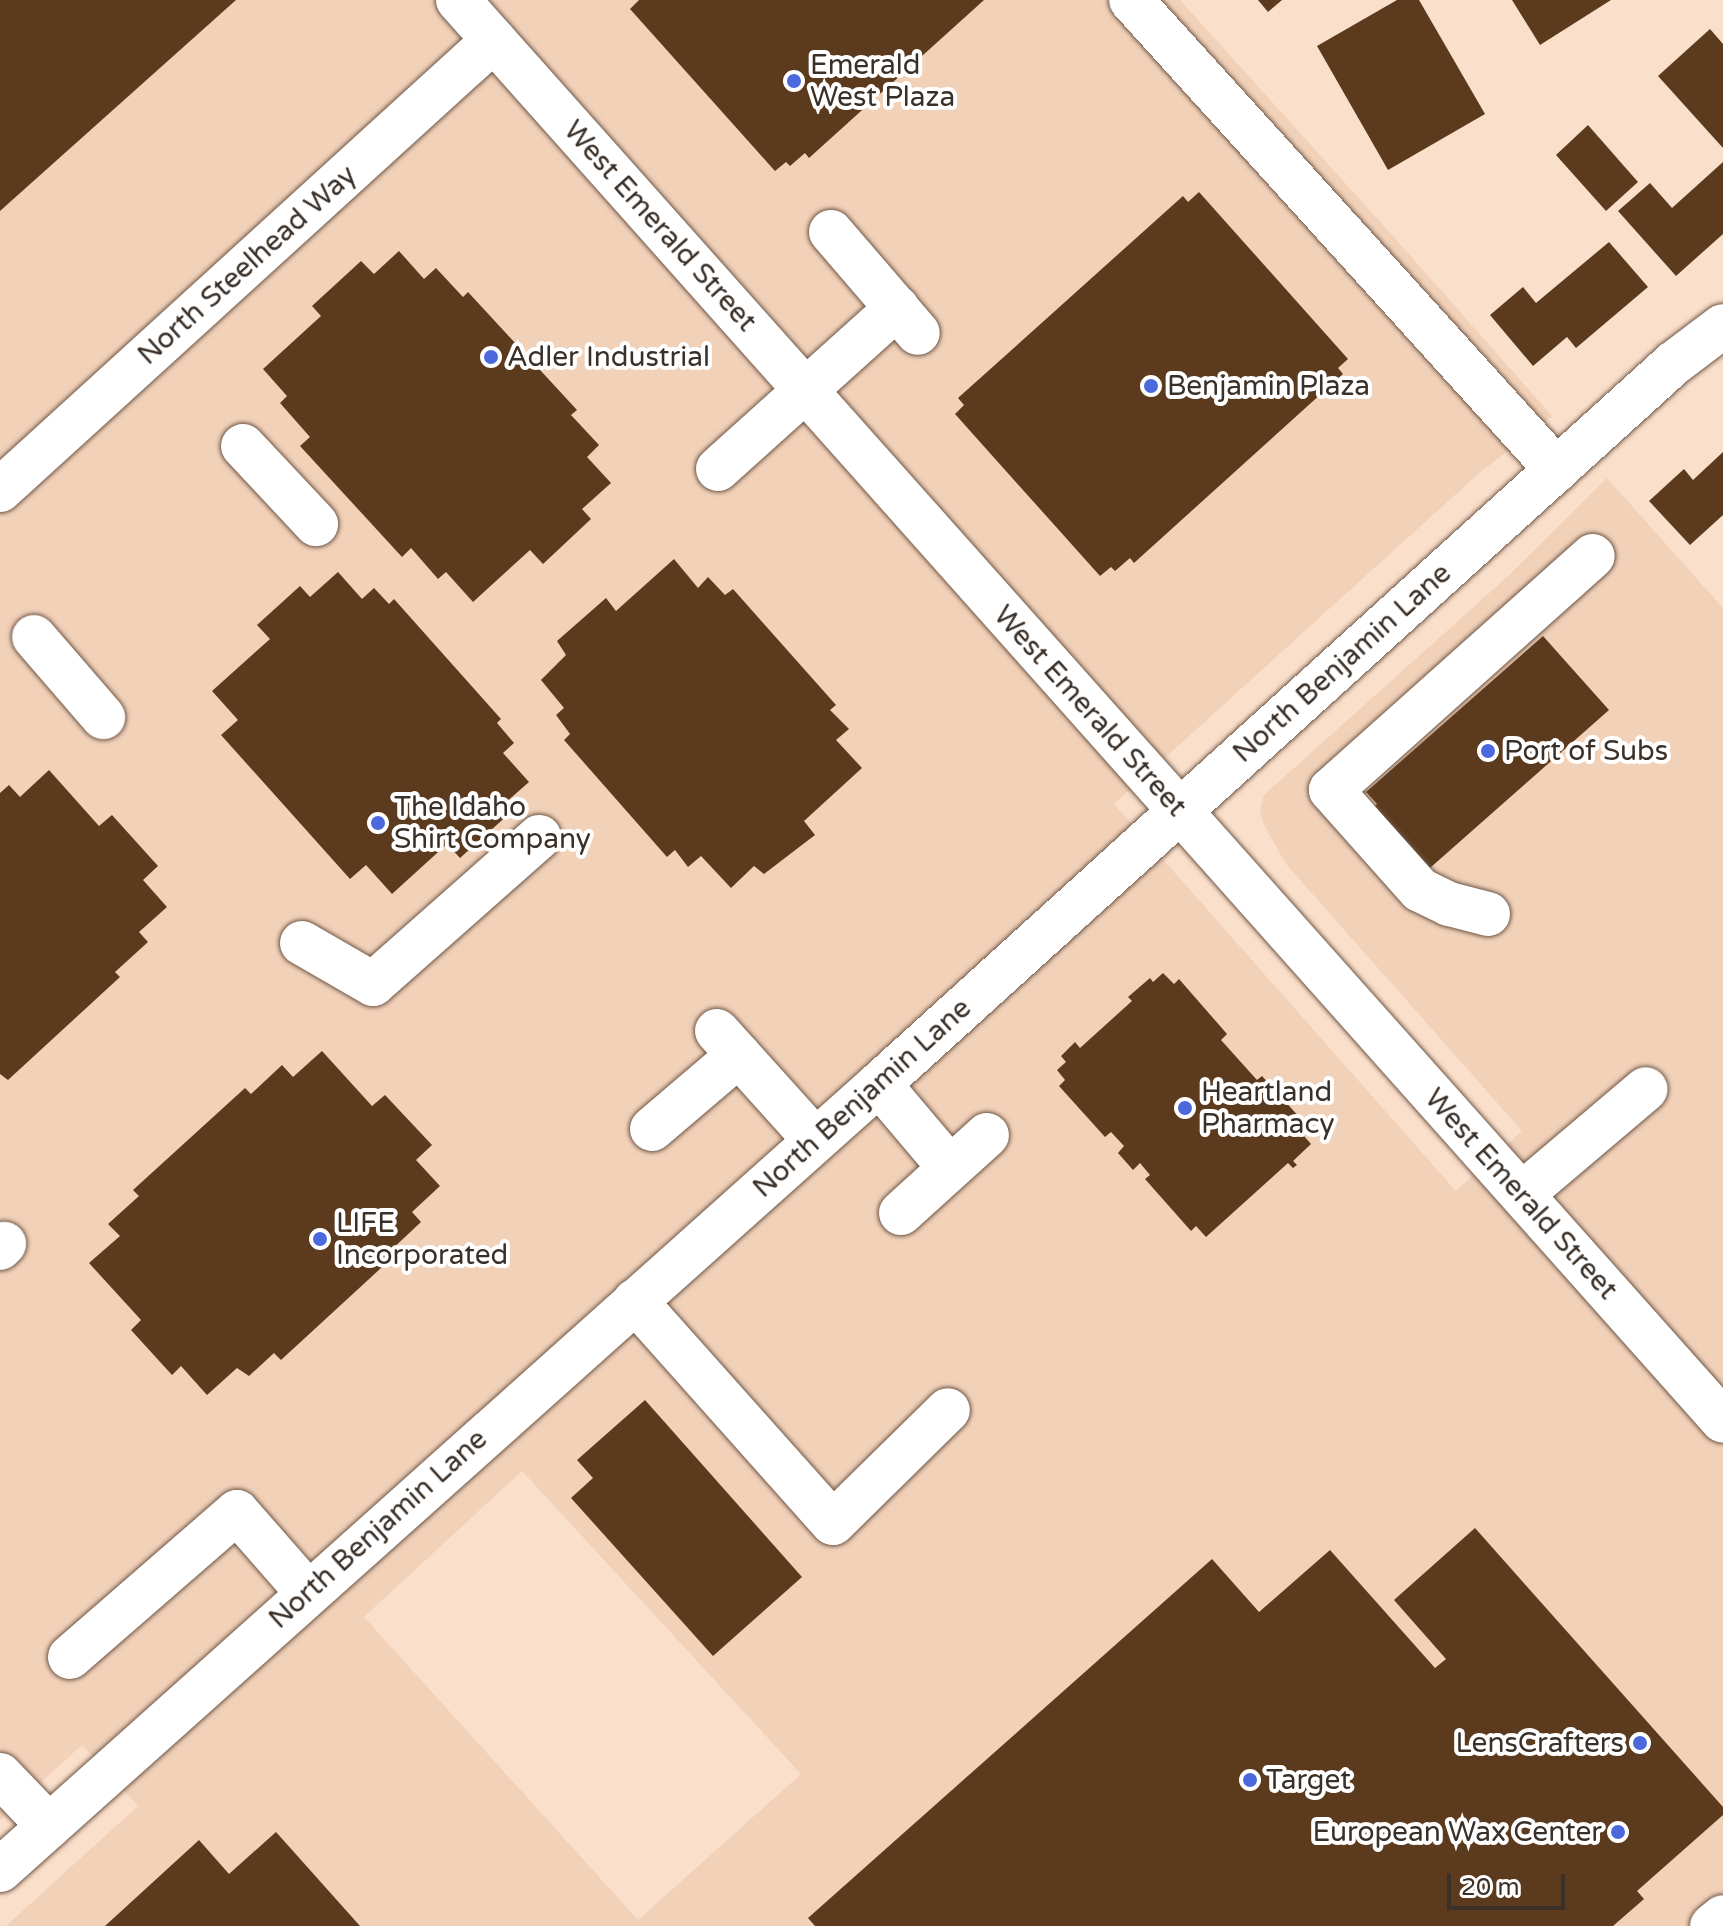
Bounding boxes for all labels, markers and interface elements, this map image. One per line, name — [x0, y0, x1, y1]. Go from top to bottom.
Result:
place label: Emerald West Plaza — [810, 48, 955, 114]
marker: Emerald West Plaza — [785, 72, 803, 90]
street label: West Emerald Street — [557, 114, 763, 338]
street label: North Steelhead Way — [131, 158, 363, 372]
place label: Adler Industrial — [507, 340, 710, 374]
marker: Adler Industrial — [482, 348, 500, 366]
place label: Benjamin Plaza — [1167, 369, 1370, 403]
marker: Benjamin Plaza — [1142, 377, 1160, 395]
street label: North Benjamin Lane — [1226, 556, 1458, 770]
street label: West Emerald Street — [987, 599, 1193, 823]
place label: Port of Subs — [1504, 734, 1668, 768]
marker: Port of Subs — [1479, 742, 1497, 760]
place label: The Idaho Shirt Company — [394, 790, 591, 856]
marker: The Idaho Shirt Company — [369, 814, 387, 832]
street label: North Benjamin Lane — [746, 991, 978, 1205]
place label: Heartland Pharmacy — [1201, 1075, 1335, 1141]
street label: West Emerald Street — [1418, 1082, 1624, 1306]
marker: Heartland Pharmacy — [1176, 1099, 1194, 1117]
place label: LIFE Incorporated — [336, 1206, 508, 1272]
marker: LIFE Incorporated — [311, 1230, 329, 1248]
street label: North Benjamin Lane — [262, 1422, 494, 1636]
place label: LensCrafters — [1455, 1726, 1624, 1760]
marker: LensCrafters — [1631, 1734, 1649, 1752]
place label: Target — [1266, 1763, 1351, 1797]
marker: Target — [1241, 1771, 1259, 1789]
place label: European Wax Center — [1313, 1815, 1602, 1849]
marker: European Wax Center — [1609, 1823, 1627, 1841]
scale bar — [1451, 1858, 1569, 1908]
text: 20 m — [1461, 1873, 1519, 1902]

